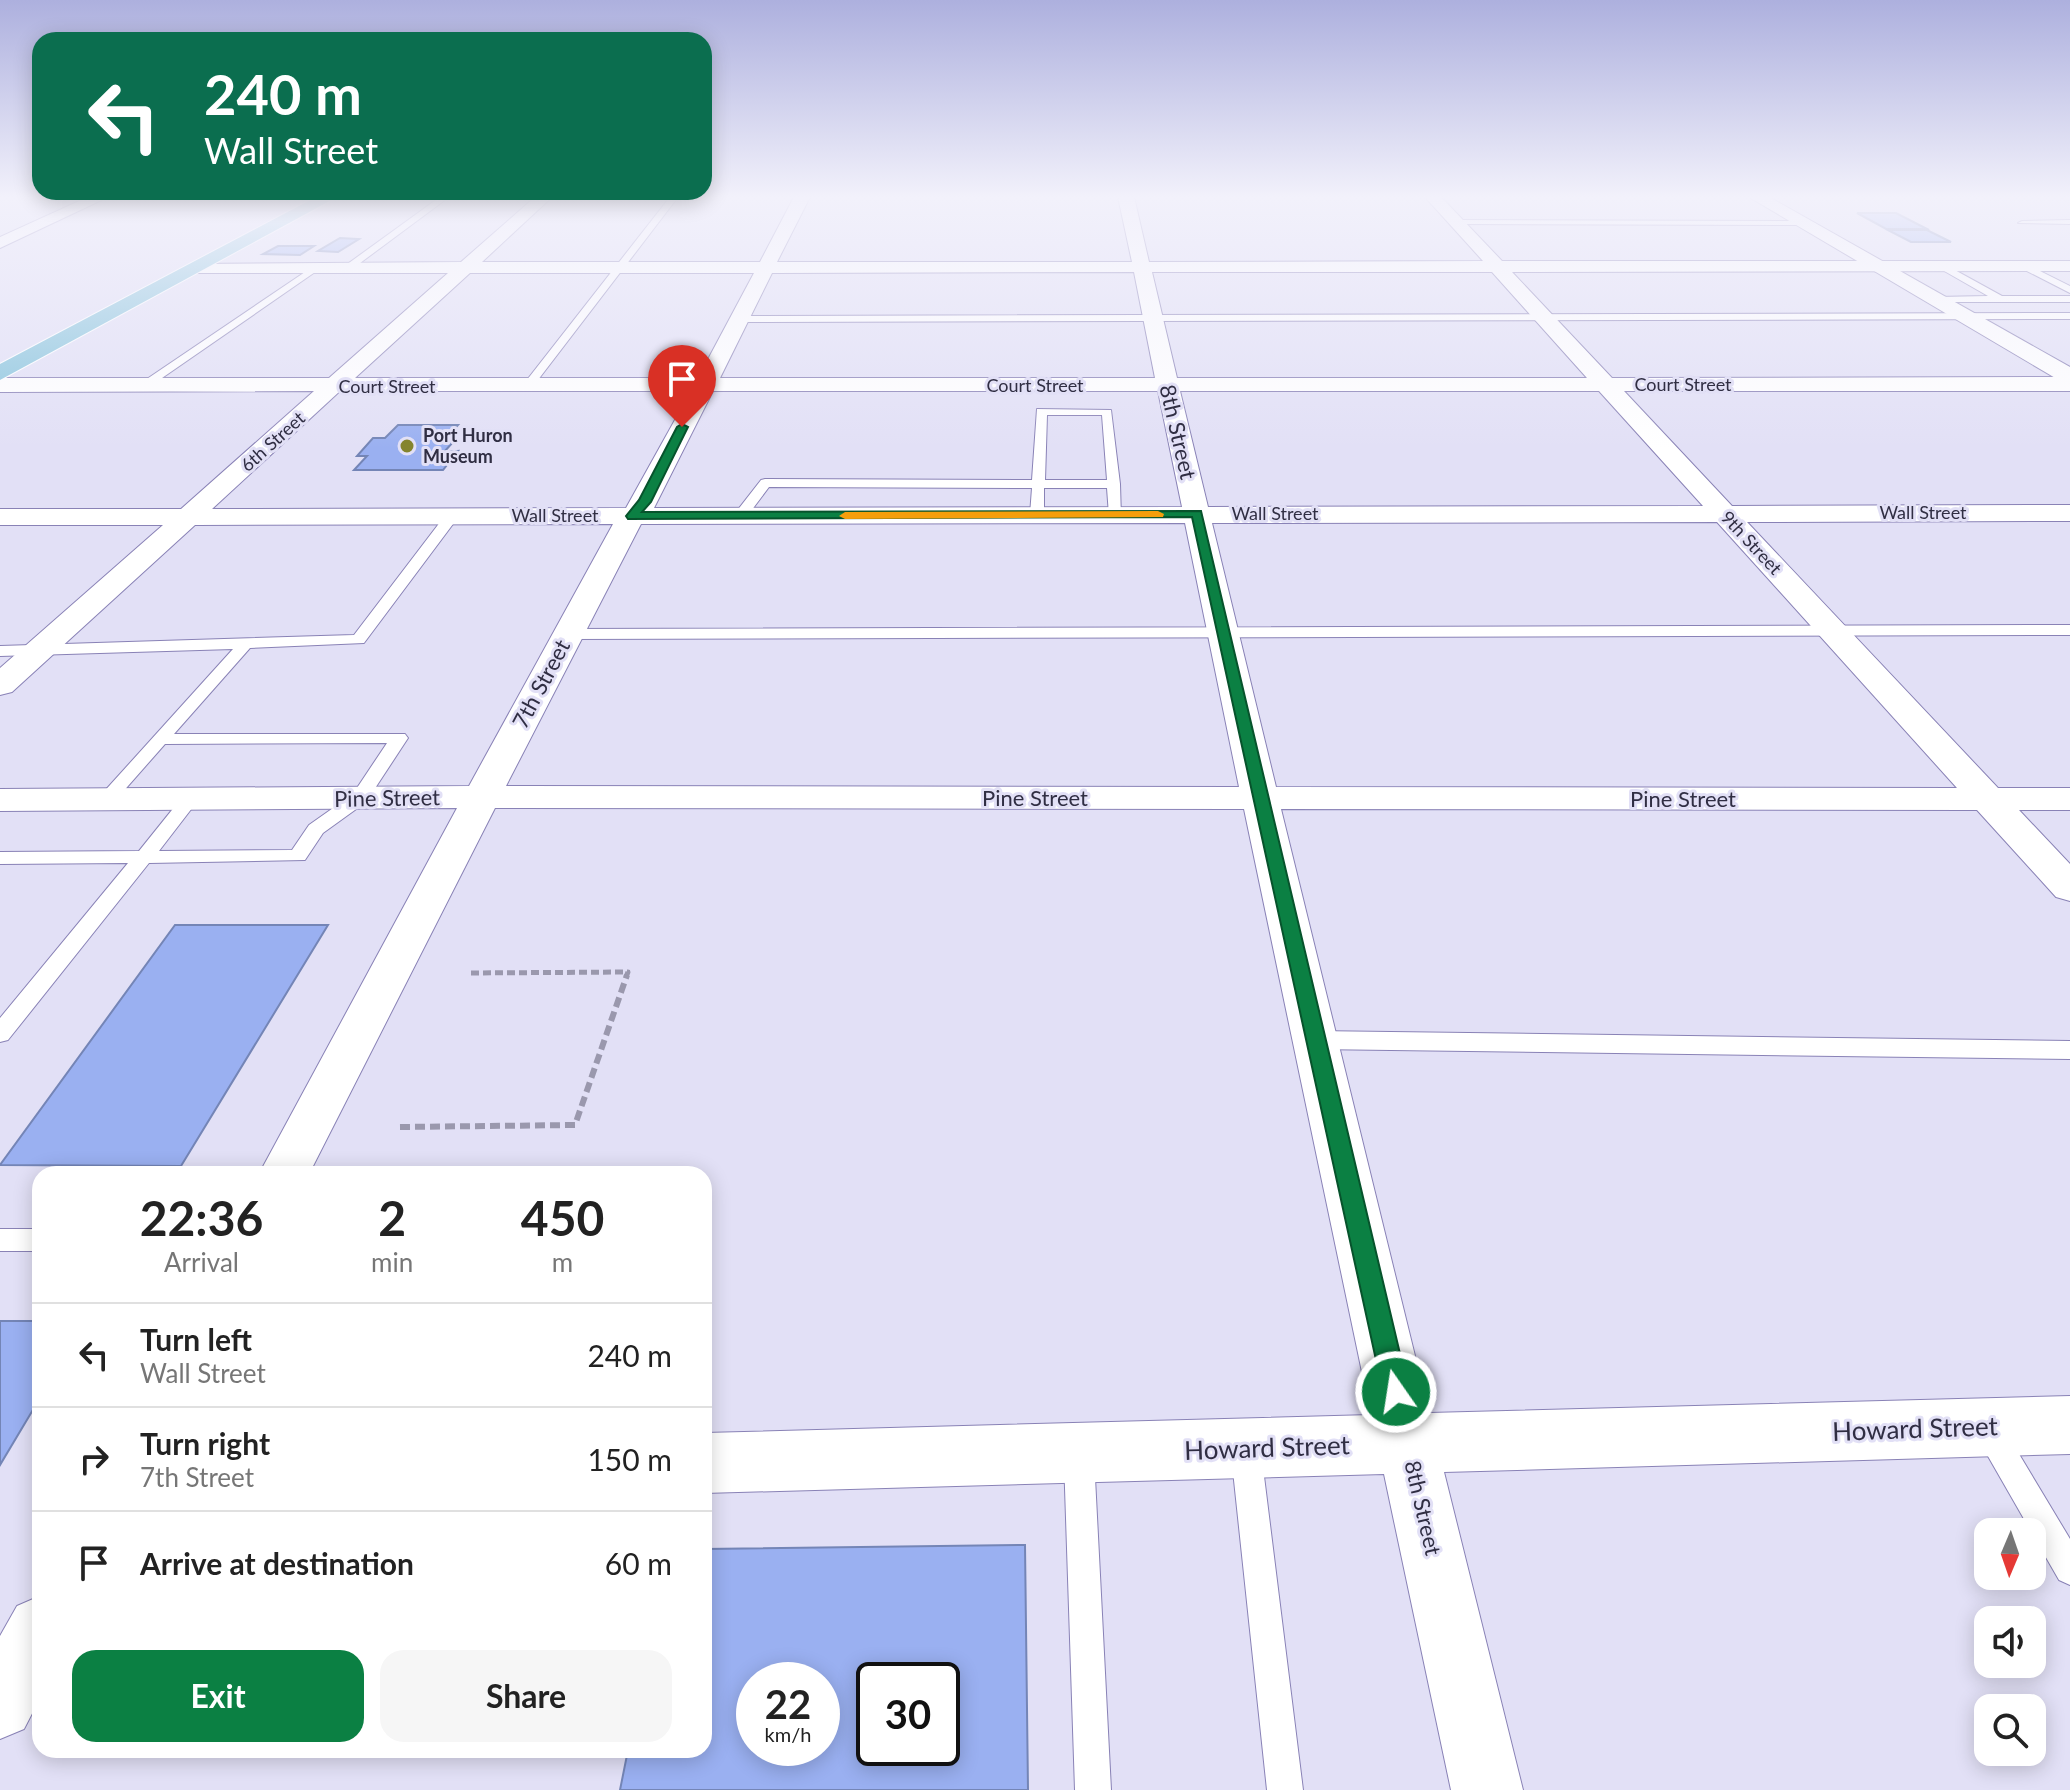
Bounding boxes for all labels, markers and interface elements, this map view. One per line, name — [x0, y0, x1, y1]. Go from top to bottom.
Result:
text: 240 m — [204, 60, 362, 127]
icon: left — [72, 64, 176, 168]
text: Wall Street — [204, 128, 378, 172]
pin — [648, 345, 716, 427]
icon: arrive — [660, 357, 704, 401]
street label: Court Street — [1634, 373, 1732, 395]
street label: Court Street — [986, 374, 1084, 396]
street label: Court Street — [338, 375, 436, 397]
street label: 8th Street — [1154, 382, 1203, 482]
street label: 6th Street — [236, 406, 309, 476]
place label: Port Huron Museum — [423, 424, 513, 467]
marker: Port Huron Museum — [398, 437, 416, 455]
street label: Wall Street — [1879, 501, 1967, 523]
street label: Wall Street — [1231, 502, 1319, 524]
street label: Wall Street — [511, 504, 599, 526]
street label: 9th Street — [1717, 506, 1787, 579]
street label: 7th Street — [506, 635, 575, 733]
street label: Pine Street — [334, 783, 440, 812]
street label: Pine Street — [982, 784, 1088, 811]
street label: Pine Street — [1630, 785, 1736, 812]
text: 22:36 — [140, 1189, 263, 1246]
text: 2 — [378, 1189, 406, 1246]
text: 450 — [521, 1189, 604, 1246]
text: Arrival — [164, 1246, 239, 1278]
text: min — [371, 1246, 413, 1278]
text: m — [552, 1246, 573, 1278]
text: Turn left — [140, 1321, 252, 1357]
icon: left — [72, 1333, 116, 1377]
text: 240 m — [587, 1337, 672, 1373]
position arrow — [1354, 1350, 1438, 1434]
text: Wall Street — [140, 1357, 266, 1389]
street label: Howard Street — [1832, 1409, 1999, 1447]
text: Turn right — [140, 1425, 270, 1461]
street label: Howard Street — [1184, 1428, 1351, 1466]
icon: right — [72, 1437, 116, 1481]
text: 150 m — [587, 1441, 672, 1477]
street label: 8th Street — [1399, 1458, 1448, 1558]
text: 7th Street — [140, 1461, 254, 1493]
north arrow — [1974, 1518, 2046, 1590]
map controls — [1974, 1518, 2046, 1766]
icon: arrive — [72, 1541, 116, 1585]
text: Arrive at destination — [140, 1545, 414, 1581]
text: 60 m — [605, 1545, 672, 1581]
button: sound — [1974, 1606, 2046, 1678]
button: Exit — [72, 1650, 364, 1742]
button: Share — [380, 1650, 672, 1742]
speed limit sign: 30 — [856, 1662, 960, 1766]
text: 22 — [765, 1680, 811, 1728]
button: search — [1974, 1694, 2046, 1766]
text: km/h — [765, 1722, 811, 1746]

